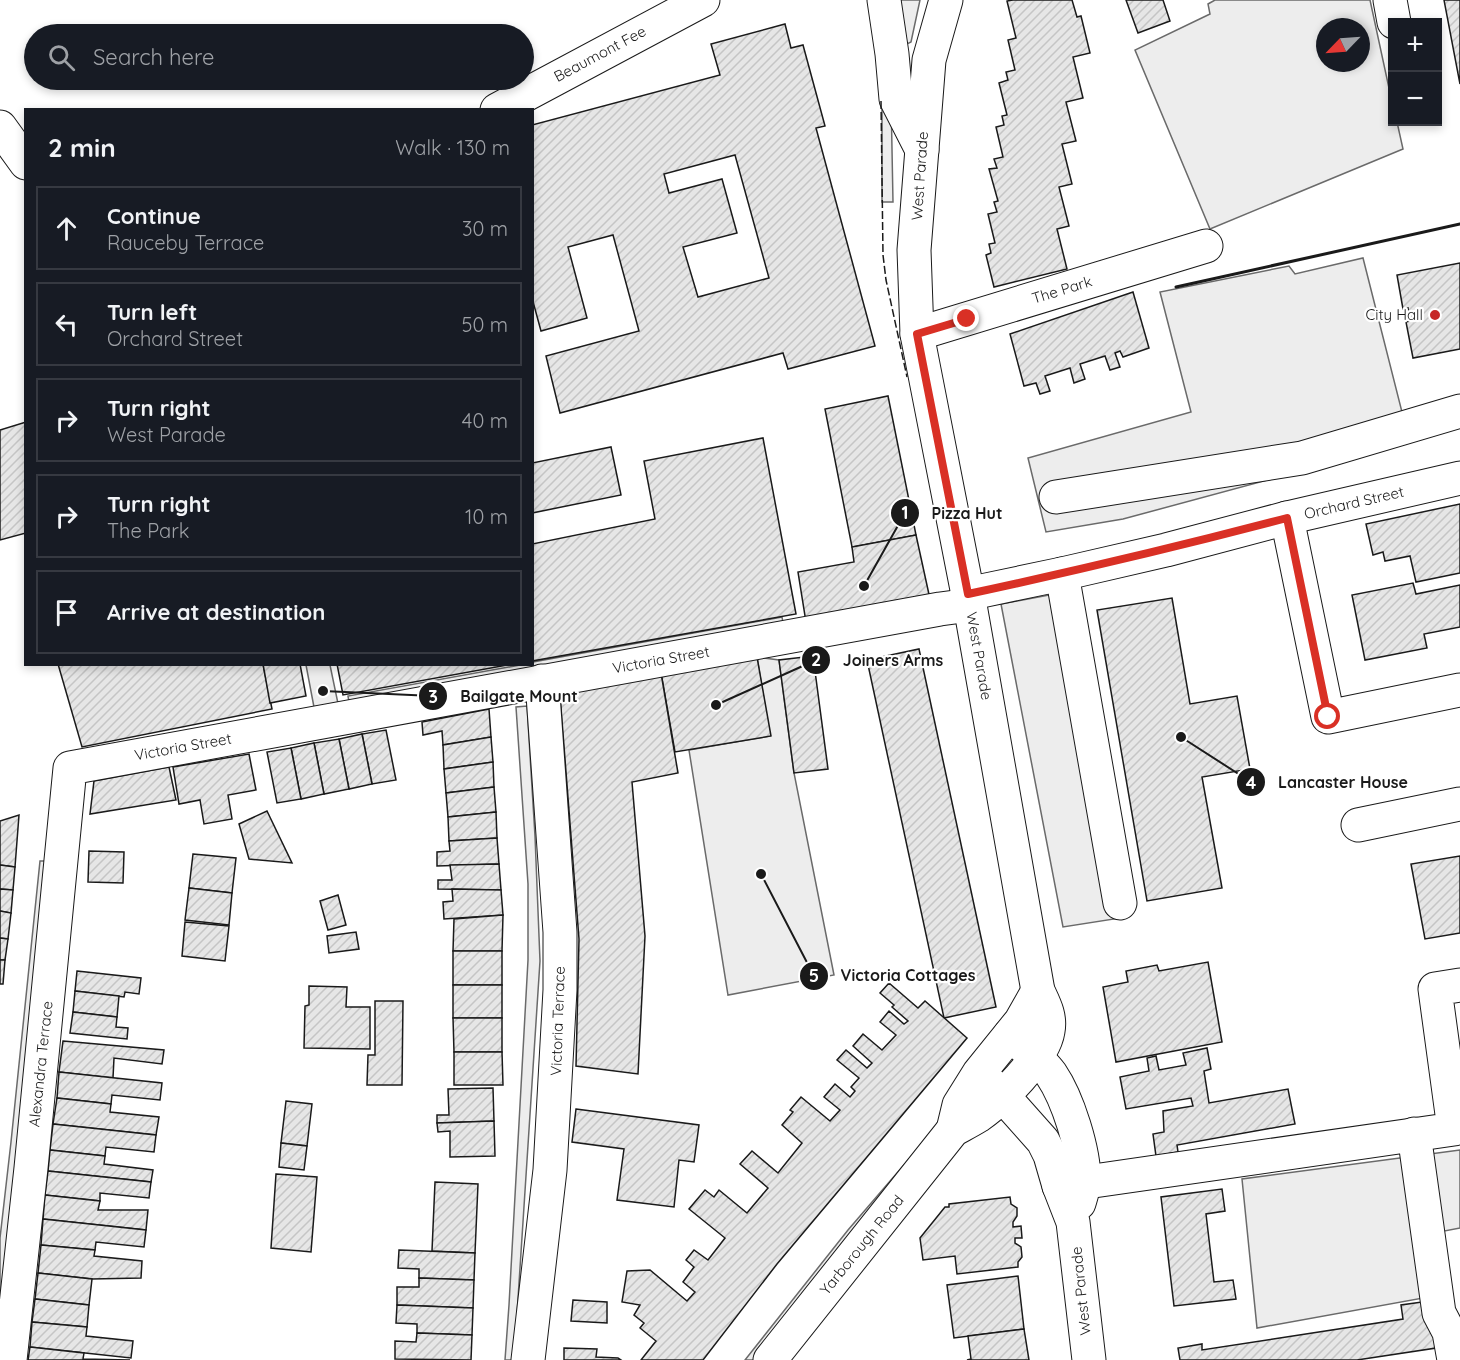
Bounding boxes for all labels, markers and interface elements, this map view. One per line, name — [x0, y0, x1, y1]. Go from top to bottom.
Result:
north arrow — [1316, 18, 1370, 72]
map controls — [1388, 18, 1442, 126]
button: + — [1388, 18, 1442, 72]
street label: Beaumont Fee — [550, 21, 649, 86]
search box — [24, 24, 534, 90]
icon: search — [45, 41, 78, 74]
text: Search here — [93, 43, 214, 71]
button: − — [1388, 72, 1442, 126]
text: 2 min — [48, 131, 116, 164]
street label: West Parade — [907, 131, 932, 221]
text: Walk · 130 m — [395, 135, 510, 160]
text: Continue — [107, 202, 201, 230]
icon: ahead — [50, 212, 83, 245]
text: 30 m — [462, 216, 508, 241]
text: Rauceby Terrace — [107, 230, 264, 255]
street label: The Park — [1029, 271, 1094, 308]
text: Turn left — [107, 298, 197, 326]
route end — [953, 305, 979, 331]
place label: City Hall — [1366, 305, 1423, 324]
icon: left — [50, 308, 83, 341]
marker: City Hall — [1428, 308, 1442, 322]
text: 50 m — [462, 312, 508, 337]
text: Orchard Street — [107, 326, 243, 351]
text: Turn right — [107, 394, 211, 422]
icon: right — [50, 404, 83, 437]
text: 40 m — [462, 408, 508, 433]
text: West Parade — [107, 422, 226, 447]
street label: Orchard Street — [1302, 482, 1406, 523]
text: Turn right — [107, 490, 211, 518]
callout: Pizza Hut — [890, 496, 1015, 530]
icon: right — [50, 500, 83, 533]
text: 1 — [901, 501, 909, 524]
text: Pizza Hut — [932, 503, 1002, 523]
text: 10 m — [465, 504, 508, 529]
text: The Park — [107, 518, 190, 543]
icon: arrive — [50, 596, 83, 629]
text: Arrive at destination — [107, 598, 325, 626]
street label: West Parade — [962, 610, 997, 701]
street label: Victoria Street — [611, 642, 711, 677]
callout: Joiners Arms — [801, 643, 955, 677]
text: 2 — [811, 648, 821, 671]
text: Joiners Arms — [843, 650, 943, 670]
callout: Bailgate Mount — [418, 679, 590, 713]
text: 3 — [428, 685, 438, 708]
text: Bailgate Mount — [460, 686, 578, 706]
route start — [1314, 703, 1340, 729]
street label: Victoria Street — [133, 729, 233, 764]
callout: Lancaster House — [1236, 765, 1420, 799]
text: 4 — [1246, 771, 1257, 794]
text: Lancaster House — [1278, 772, 1408, 792]
callout: Victoria Cottages — [799, 959, 988, 993]
text: 5 — [809, 964, 819, 987]
text: Victoria Cottages — [841, 965, 976, 985]
street label: Victoria Terrace — [546, 966, 569, 1076]
street label: Alexandra Terrace — [24, 1000, 57, 1128]
street label: Yarborough Road — [816, 1191, 908, 1298]
street label: West Parade — [1066, 1246, 1095, 1336]

